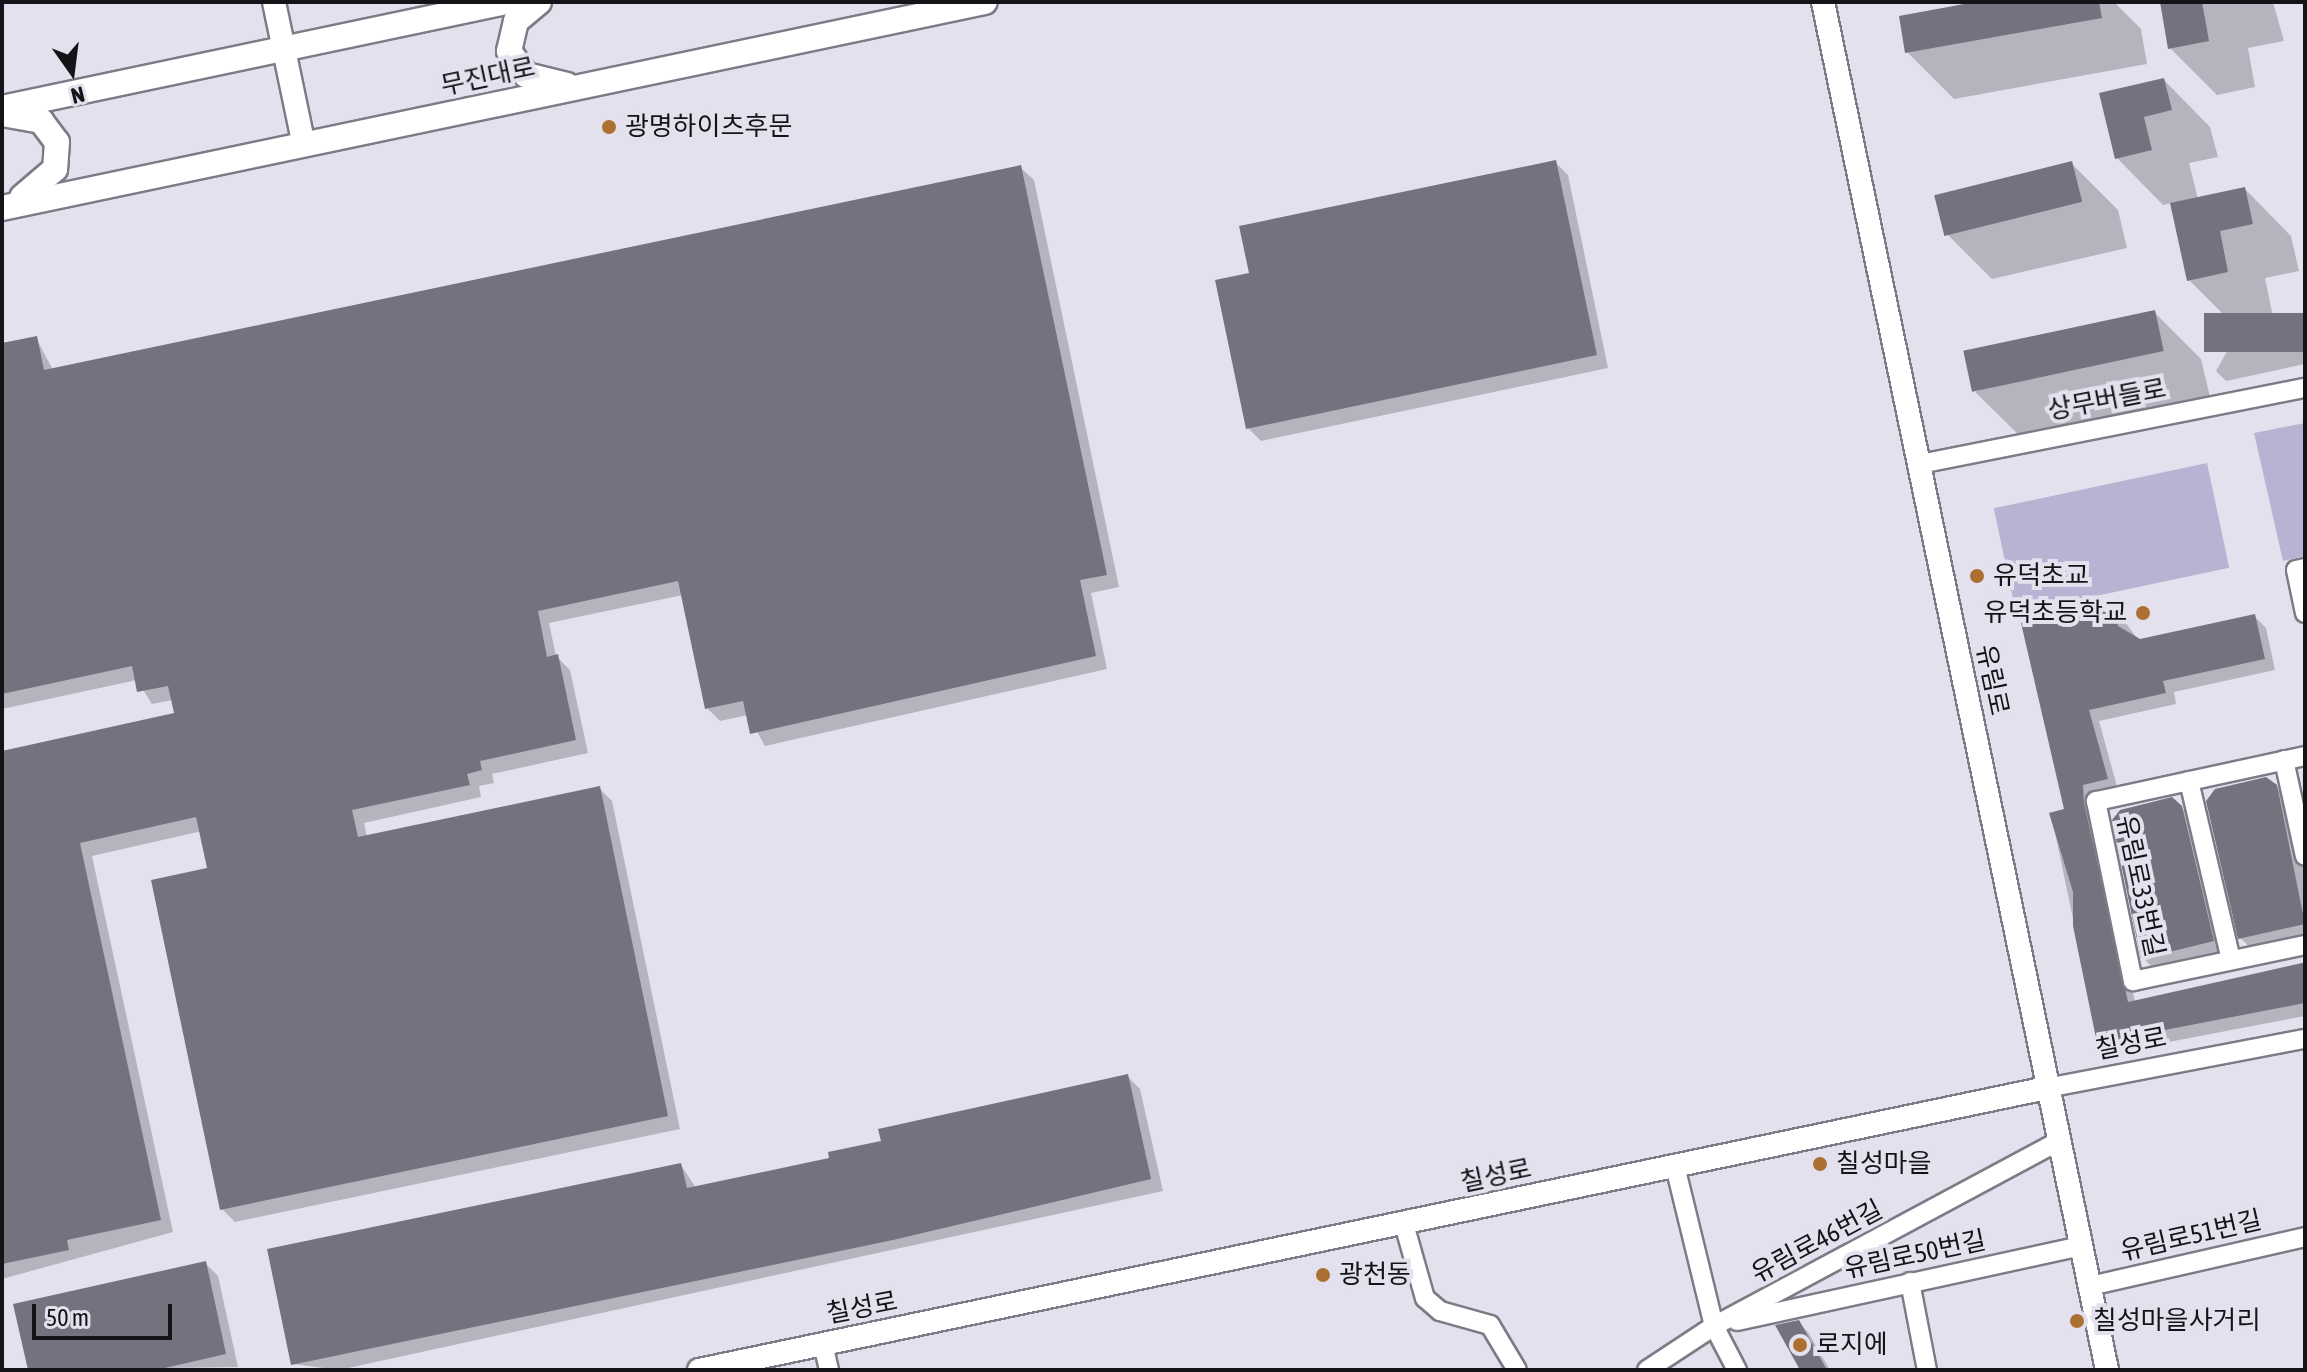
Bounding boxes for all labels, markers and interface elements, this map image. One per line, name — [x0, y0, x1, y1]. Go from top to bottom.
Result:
north arrow — [32, 32, 112, 112]
street label: 무진대로 — [438, 52, 538, 102]
text: N — [68, 81, 87, 109]
place label: 광명하이츠후문 — [625, 111, 792, 143]
marker: 광명하이츠후문 — [600, 118, 618, 136]
street label: 상무버들로 — [2045, 373, 2169, 427]
place label: 유덕초교 — [1993, 560, 2089, 592]
marker: 유덕초교 — [1968, 567, 1986, 585]
place label: 유덕초등학교 — [1983, 597, 2127, 629]
marker: 유덕초등학교 — [2134, 604, 2152, 622]
street label: 유림로 — [1969, 642, 2015, 718]
street label: 유림로33번길 — [2110, 812, 2170, 960]
street label: 칠성로 — [2093, 1022, 2169, 1066]
place label: 칠성마을 — [1836, 1148, 1932, 1180]
street label: 칠성로 — [1458, 1153, 1534, 1199]
marker: 칠성마을 — [1811, 1155, 1829, 1173]
street label: 유림로46번길 — [1746, 1194, 1888, 1290]
street label: 유림로51번길 — [2117, 1205, 2265, 1267]
street label: 유림로50번길 — [1841, 1225, 1989, 1285]
place label: 광천동 — [1339, 1259, 1411, 1291]
marker: 광천동 — [1314, 1266, 1332, 1284]
street label: 칠성로 — [824, 1286, 900, 1330]
scale bar — [36, 1288, 176, 1338]
text: 50 m — [46, 1304, 89, 1331]
place label: 칠성마을사거리 — [2093, 1305, 2260, 1337]
marker: 칠성마을사거리 — [2068, 1312, 2086, 1330]
place label: 로지에 — [1816, 1329, 1888, 1361]
marker: 로지에 — [1791, 1336, 1809, 1354]

